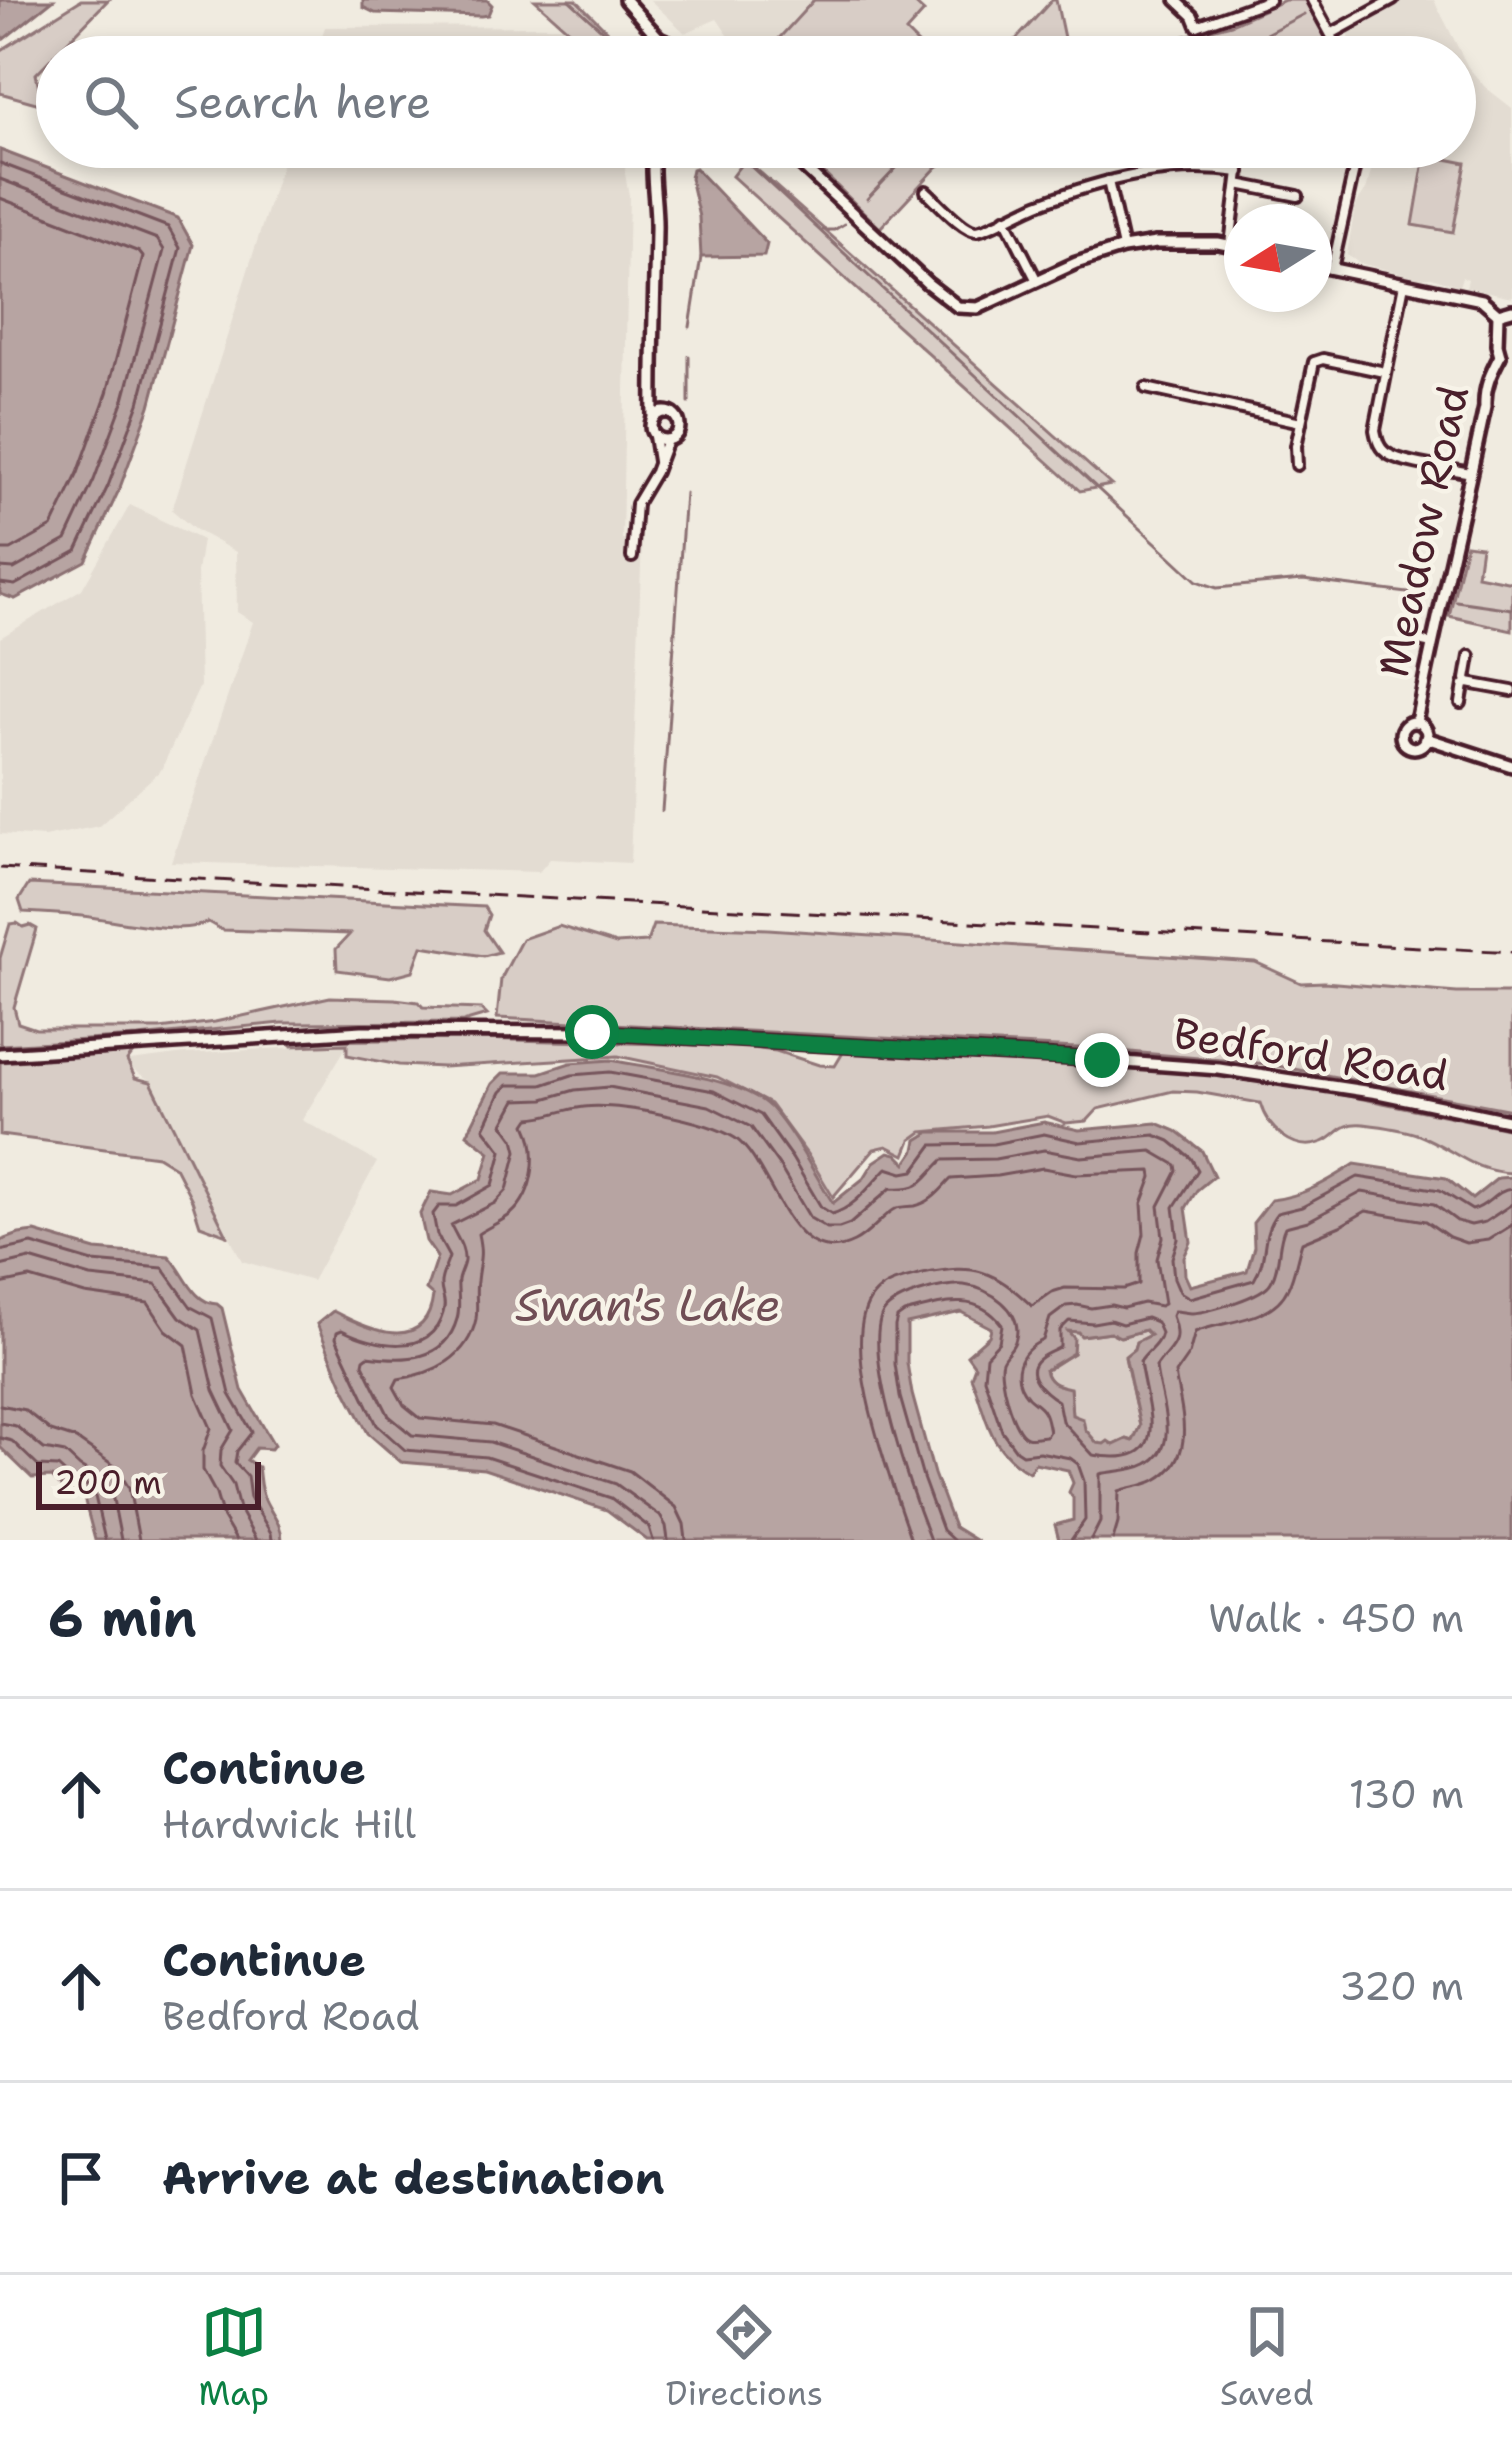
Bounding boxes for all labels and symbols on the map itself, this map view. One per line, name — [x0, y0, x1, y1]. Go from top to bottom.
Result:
north arrow — [1224, 204, 1332, 312]
street label: Meadow Road — [1365, 380, 1481, 682]
route start — [565, 1005, 619, 1059]
street label: Bedford Road — [1170, 1005, 1452, 1103]
route end — [1075, 1033, 1129, 1087]
water label: Swan's Lake — [515, 1275, 781, 1335]
scale bar — [36, 1456, 261, 1509]

